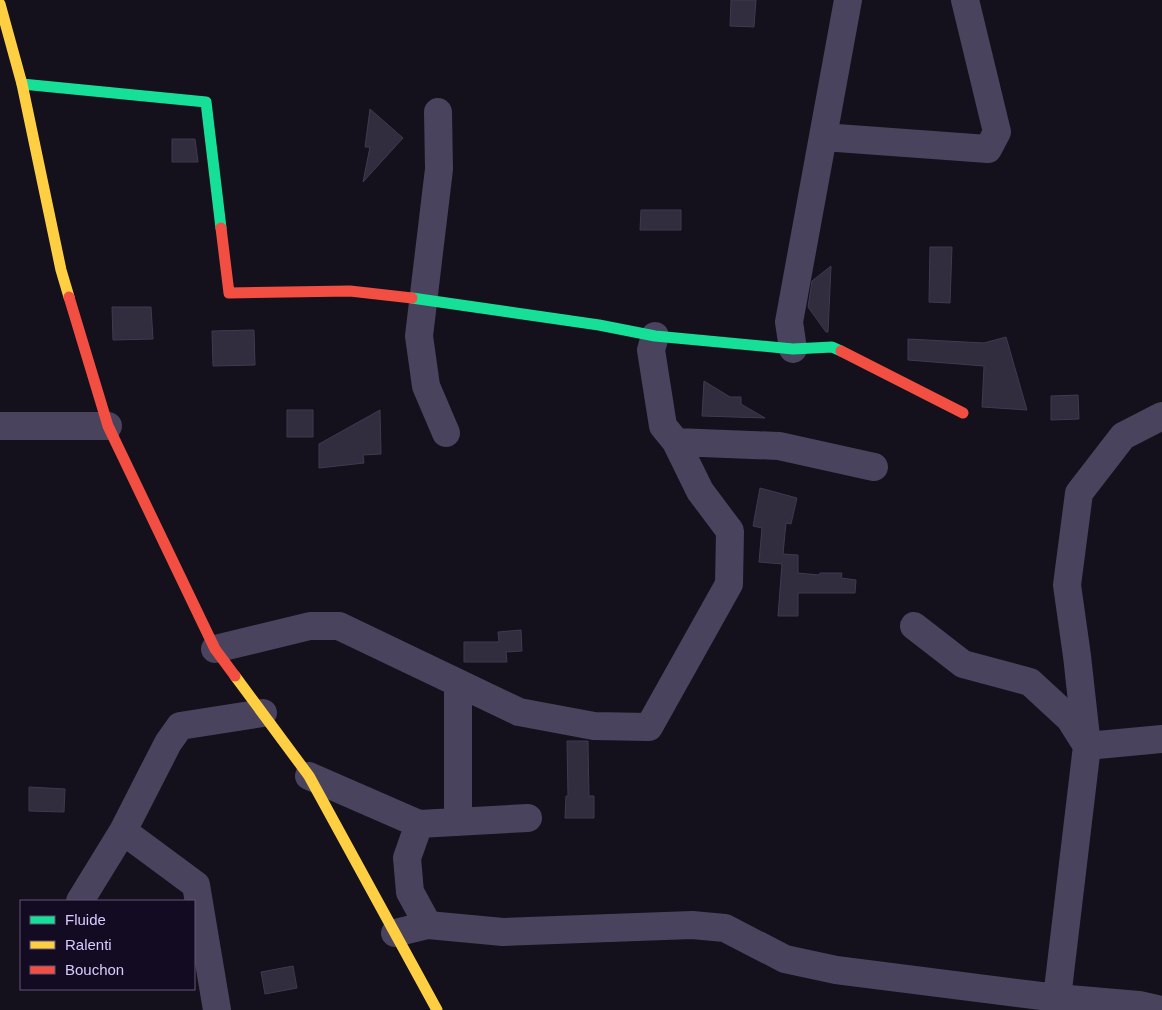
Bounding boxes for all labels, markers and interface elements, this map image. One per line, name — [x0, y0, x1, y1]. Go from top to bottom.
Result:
legend — [20, 900, 195, 990]
text: Fluide — [65, 911, 106, 928]
text: Ralenti — [65, 936, 112, 953]
text: Bouchon — [65, 961, 124, 978]

